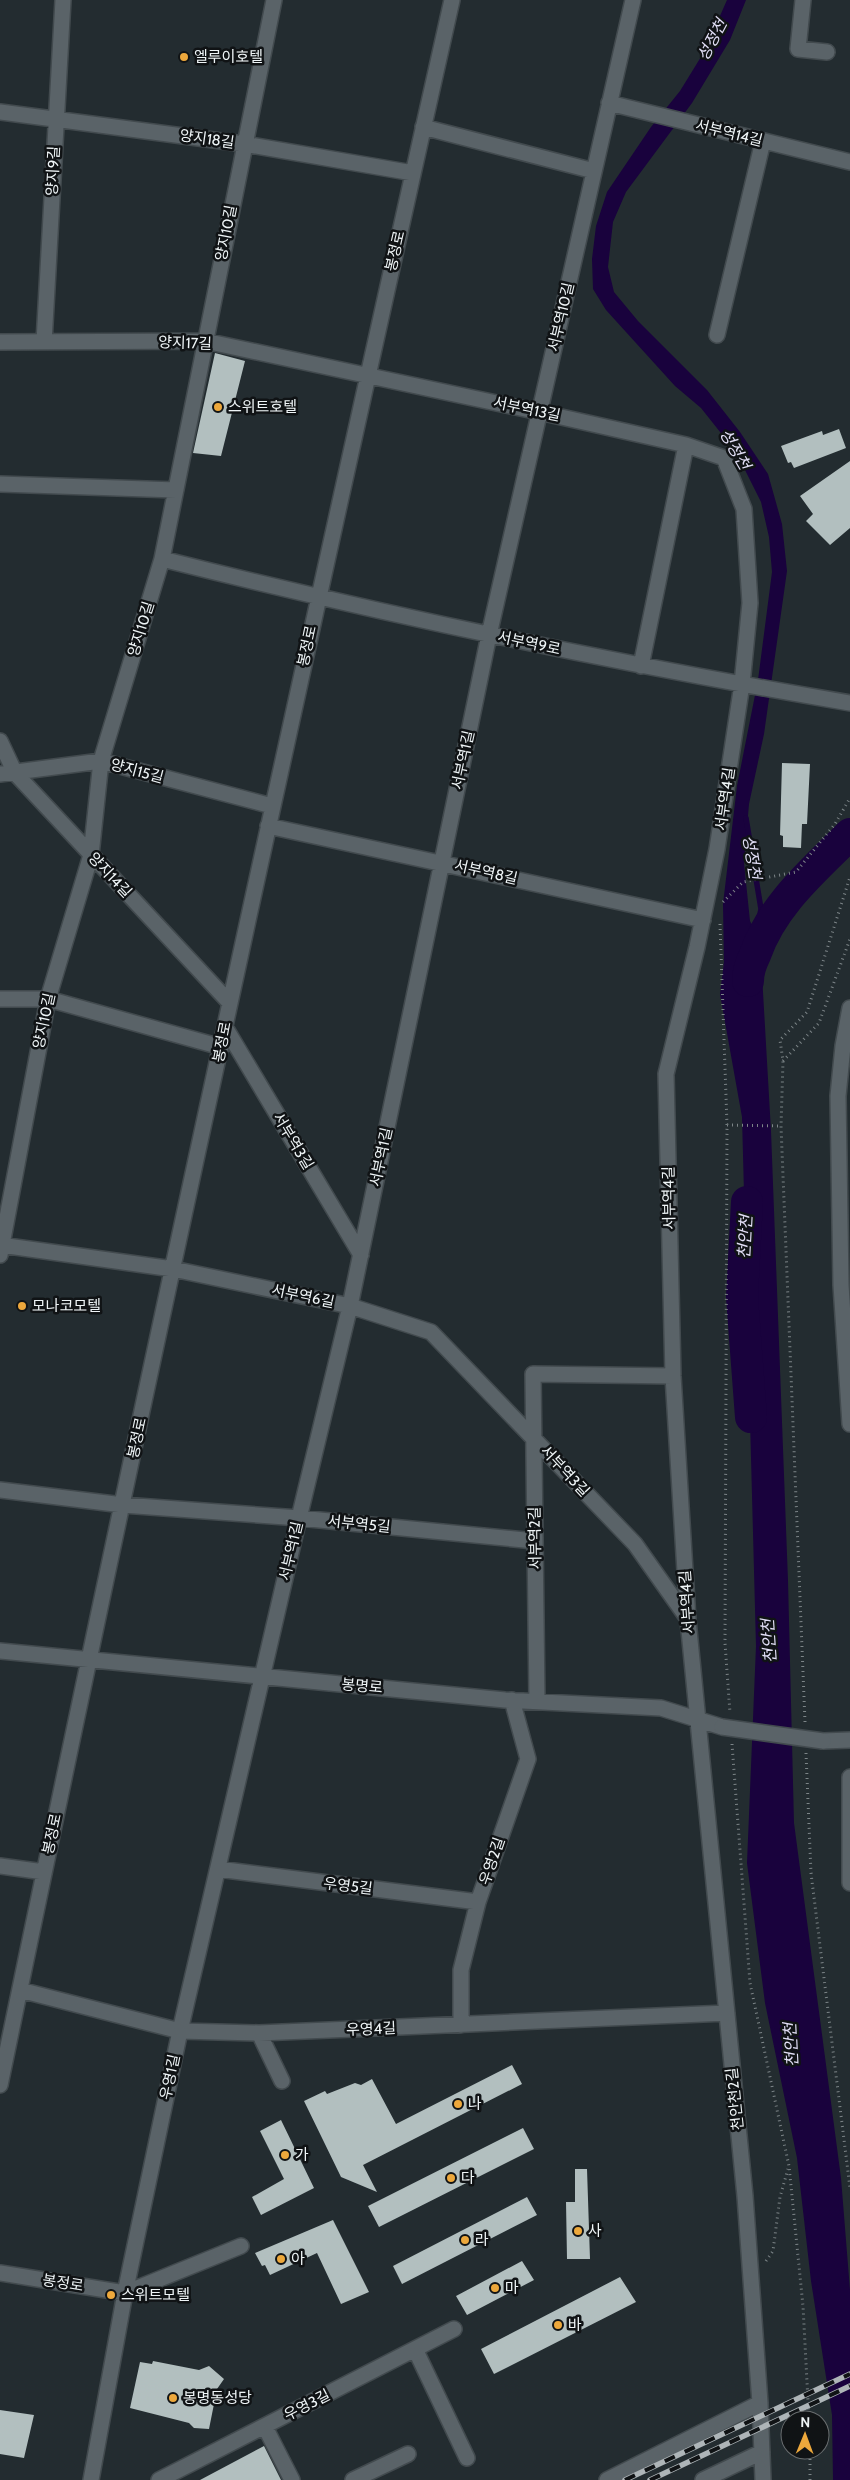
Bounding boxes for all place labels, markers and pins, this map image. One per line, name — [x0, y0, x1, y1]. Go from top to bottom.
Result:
place label: 엘루이호텔 — [194, 48, 263, 66]
marker: 엘루이호텔 — [178, 51, 190, 63]
place label: 스위트호텔 — [228, 398, 297, 416]
marker: 스위트호텔 — [212, 401, 224, 413]
place label: 모나코모텔 — [32, 1297, 101, 1315]
marker: 모나코모텔 — [16, 1300, 28, 1312]
place label: 나 — [468, 2095, 482, 2113]
marker: 나 — [452, 2098, 464, 2110]
place label: 가 — [295, 2146, 309, 2164]
marker: 가 — [279, 2149, 291, 2161]
place label: 다 — [461, 2169, 475, 2187]
marker: 다 — [445, 2172, 457, 2184]
place label: 사 — [588, 2222, 602, 2240]
marker: 사 — [572, 2225, 584, 2237]
place label: 라 — [475, 2231, 489, 2249]
marker: 라 — [459, 2234, 471, 2246]
place label: 아 — [291, 2250, 305, 2268]
marker: 아 — [275, 2253, 287, 2265]
place label: 마 — [505, 2279, 519, 2297]
marker: 마 — [489, 2282, 501, 2294]
place label: 스위트모텔 — [121, 2286, 190, 2304]
marker: 스위트모텔 — [105, 2289, 117, 2301]
place label: 바 — [568, 2316, 582, 2334]
marker: 바 — [552, 2319, 564, 2331]
place label: 봉명동성당 — [183, 2389, 252, 2407]
marker: 봉명동성당 — [167, 2392, 179, 2404]

